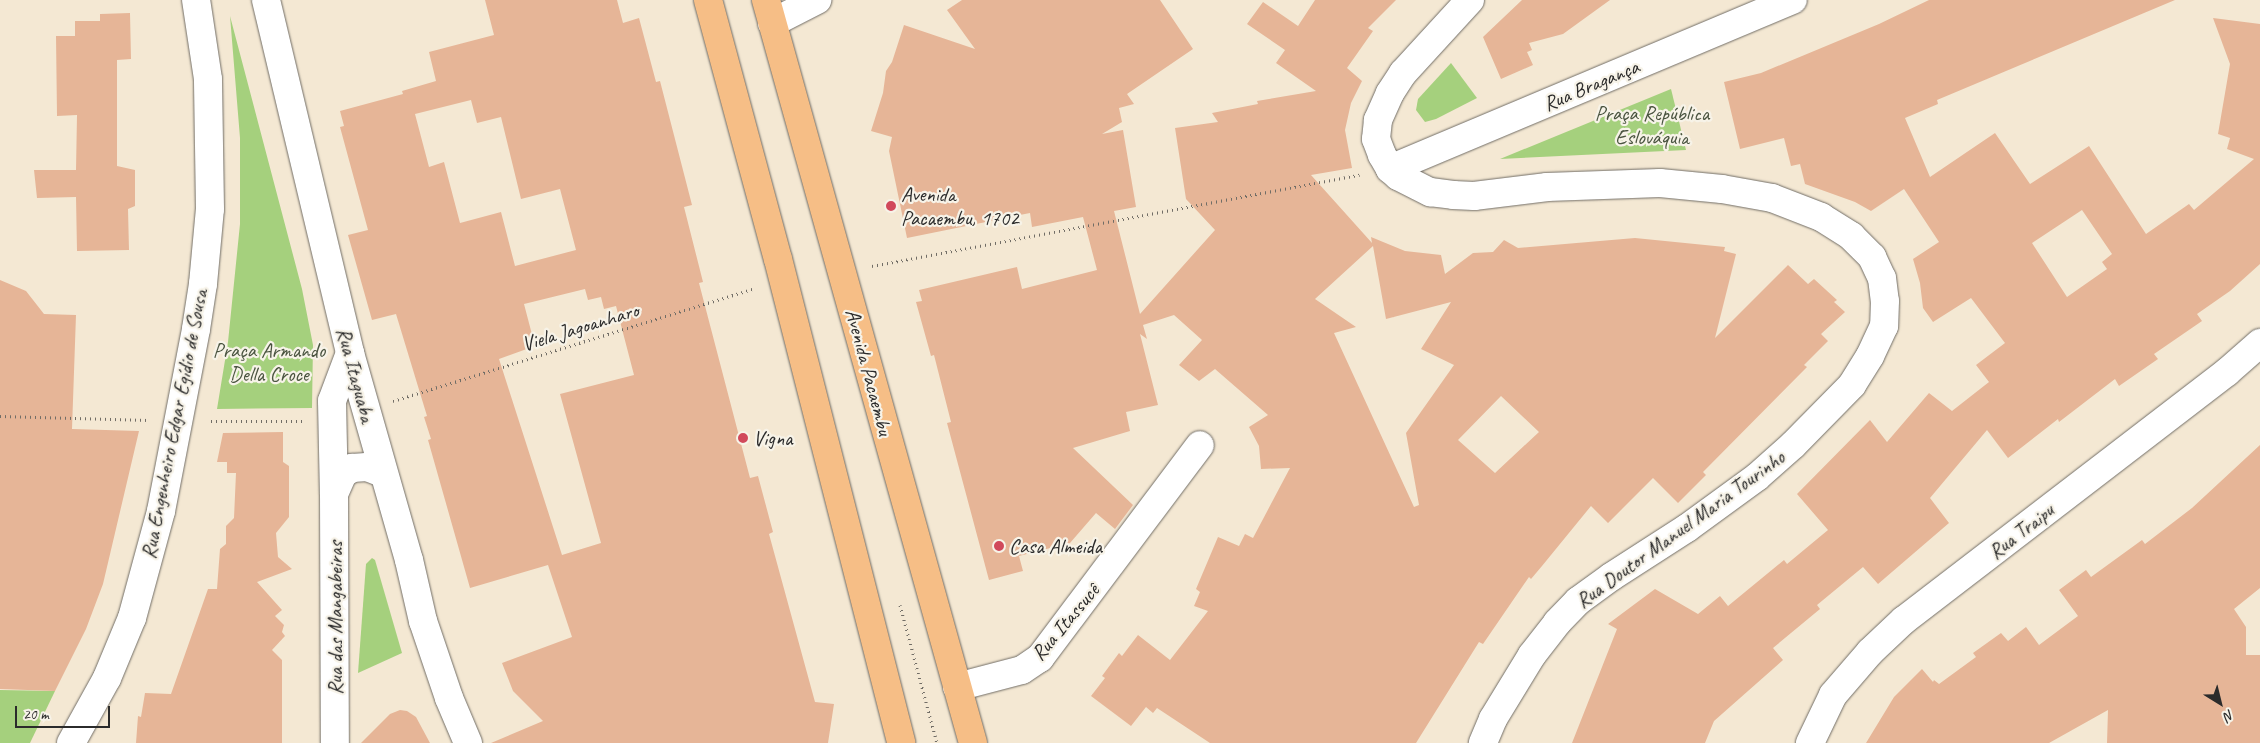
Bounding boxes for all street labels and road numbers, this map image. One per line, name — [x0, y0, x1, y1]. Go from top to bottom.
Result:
street label: Rua Bragança — [1539, 54, 1643, 116]
street label: Rua Engenheiro Edgar Egídio de Sousa — [136, 287, 212, 561]
street label: Viela Jagoanharo — [519, 297, 641, 357]
street label: Avenida Pacaembu — [840, 306, 898, 438]
street label: Rua Itaguaba — [331, 324, 381, 426]
street label: Rua Doutor Manuel Maria Tourinho — [1570, 444, 1790, 614]
street label: Rua Traipu — [1983, 498, 2059, 564]
street label: Rua das Mangabeiras — [322, 541, 348, 695]
street label: Rua Itassucê — [1025, 578, 1105, 666]

